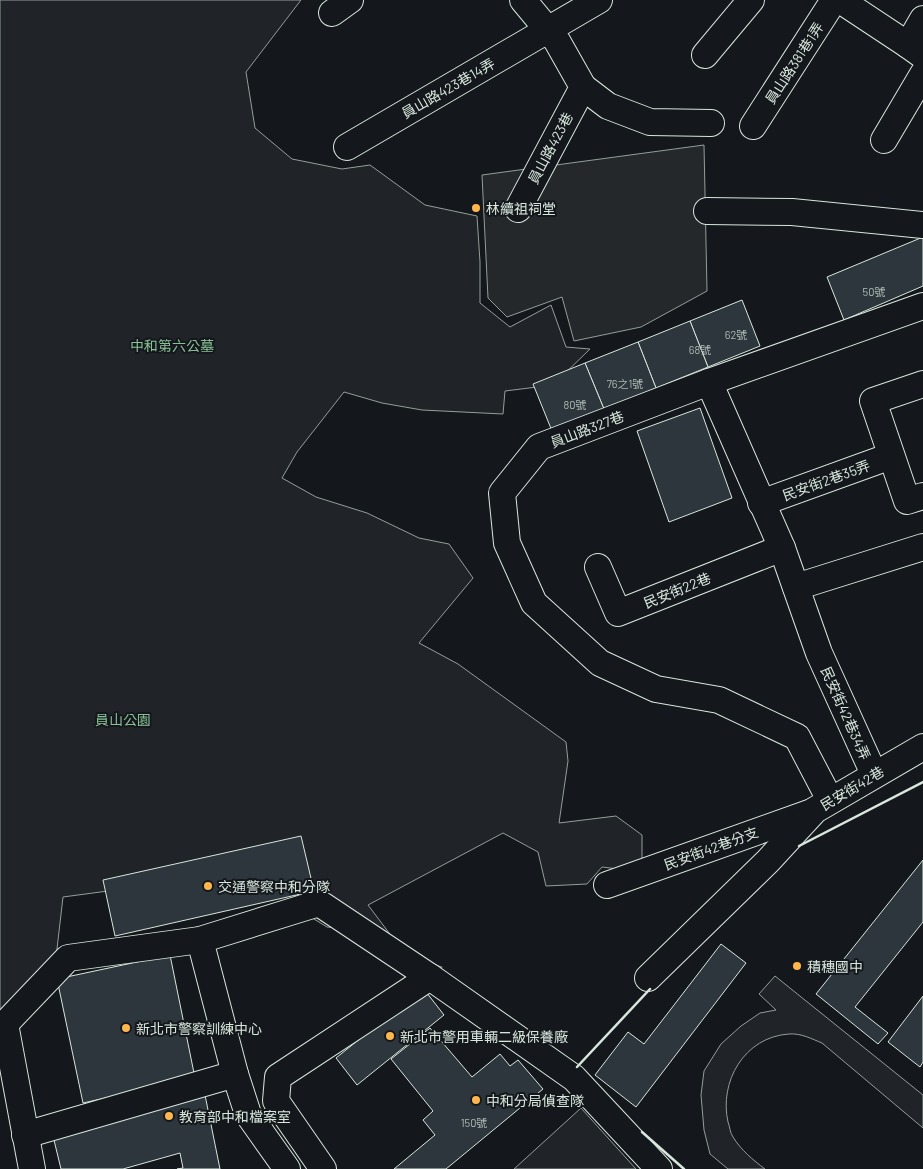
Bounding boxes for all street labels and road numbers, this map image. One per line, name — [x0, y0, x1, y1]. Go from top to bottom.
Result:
street label: 員山路381巷1弄 — [761, 19, 827, 107]
street label: 員山路423巷14弄 — [398, 54, 498, 122]
street label: 員山路423巷 — [524, 109, 576, 187]
street label: 員山路327巷 — [548, 407, 626, 451]
street label: 民安街2巷35弄 — [780, 456, 872, 504]
street label: 民安街22巷 — [641, 569, 713, 611]
street label: 民安街42巷34弄 — [818, 664, 874, 762]
street label: 民安街42巷 — [817, 762, 887, 814]
street label: 民安街42巷分支 — [661, 823, 761, 873]

